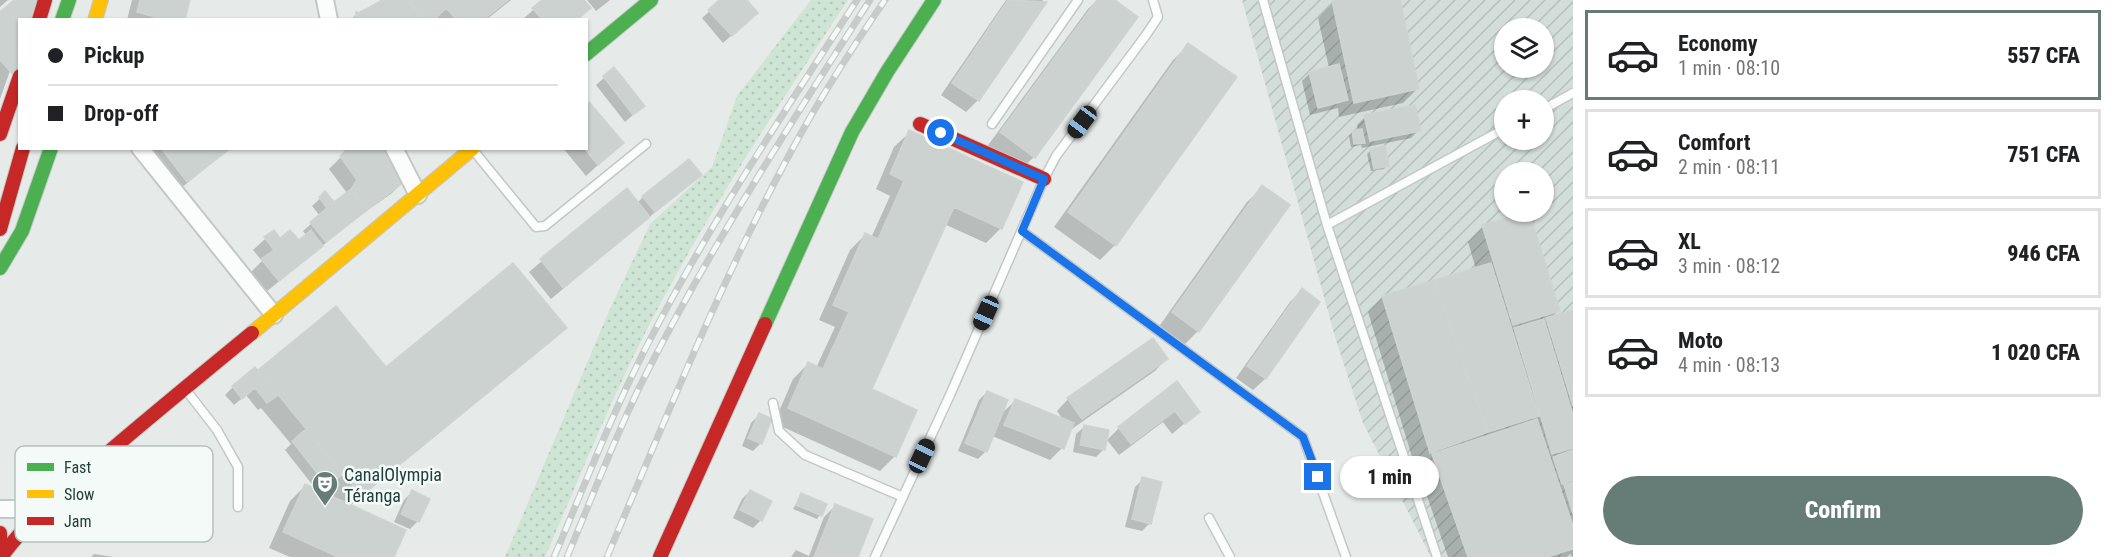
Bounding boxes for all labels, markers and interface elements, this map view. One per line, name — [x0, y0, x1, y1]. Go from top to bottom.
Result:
map controls — [1494, 18, 1554, 222]
button: layers — [1494, 18, 1554, 78]
icon: car — [1606, 28, 1660, 82]
text: Economy — [1678, 31, 1758, 56]
text: Pickup — [84, 43, 144, 68]
text: 557 CFA — [2007, 43, 2080, 68]
text: 1 min · 08:10 — [1678, 56, 1780, 80]
button: + — [1494, 90, 1554, 150]
text: Drop-off — [84, 101, 158, 126]
car — [1064, 102, 1100, 142]
route start — [927, 119, 954, 146]
icon: car — [1606, 127, 1660, 181]
text: Comfort — [1678, 130, 1751, 155]
text: 751 CFA — [2007, 142, 2080, 167]
text: 2 min · 08:11 — [1678, 155, 1780, 179]
button: − — [1494, 162, 1554, 222]
icon: car — [1606, 226, 1660, 280]
text: XL — [1678, 229, 1701, 254]
text: 946 CFA — [2007, 241, 2080, 266]
text: 3 min · 08:12 — [1678, 254, 1780, 278]
car — [970, 293, 1002, 333]
icon: car — [1606, 325, 1660, 379]
text: Moto — [1678, 328, 1723, 353]
text: 1 020 CFA — [1991, 340, 2080, 365]
text: 4 min · 08:13 — [1678, 353, 1780, 377]
car — [906, 436, 938, 476]
legend — [15, 446, 213, 542]
callout: 1 min — [1339, 456, 1438, 498]
text: Fast — [64, 458, 91, 477]
route end — [1304, 463, 1331, 490]
place label: CanalOlympia Téranga — [344, 464, 442, 506]
text: 1 min — [1367, 465, 1412, 489]
theatre icon: CanalOlympia Téranga — [310, 469, 340, 507]
button: Confirm — [1603, 476, 2083, 545]
text: Slow — [64, 485, 94, 504]
text: Jam — [64, 512, 91, 531]

